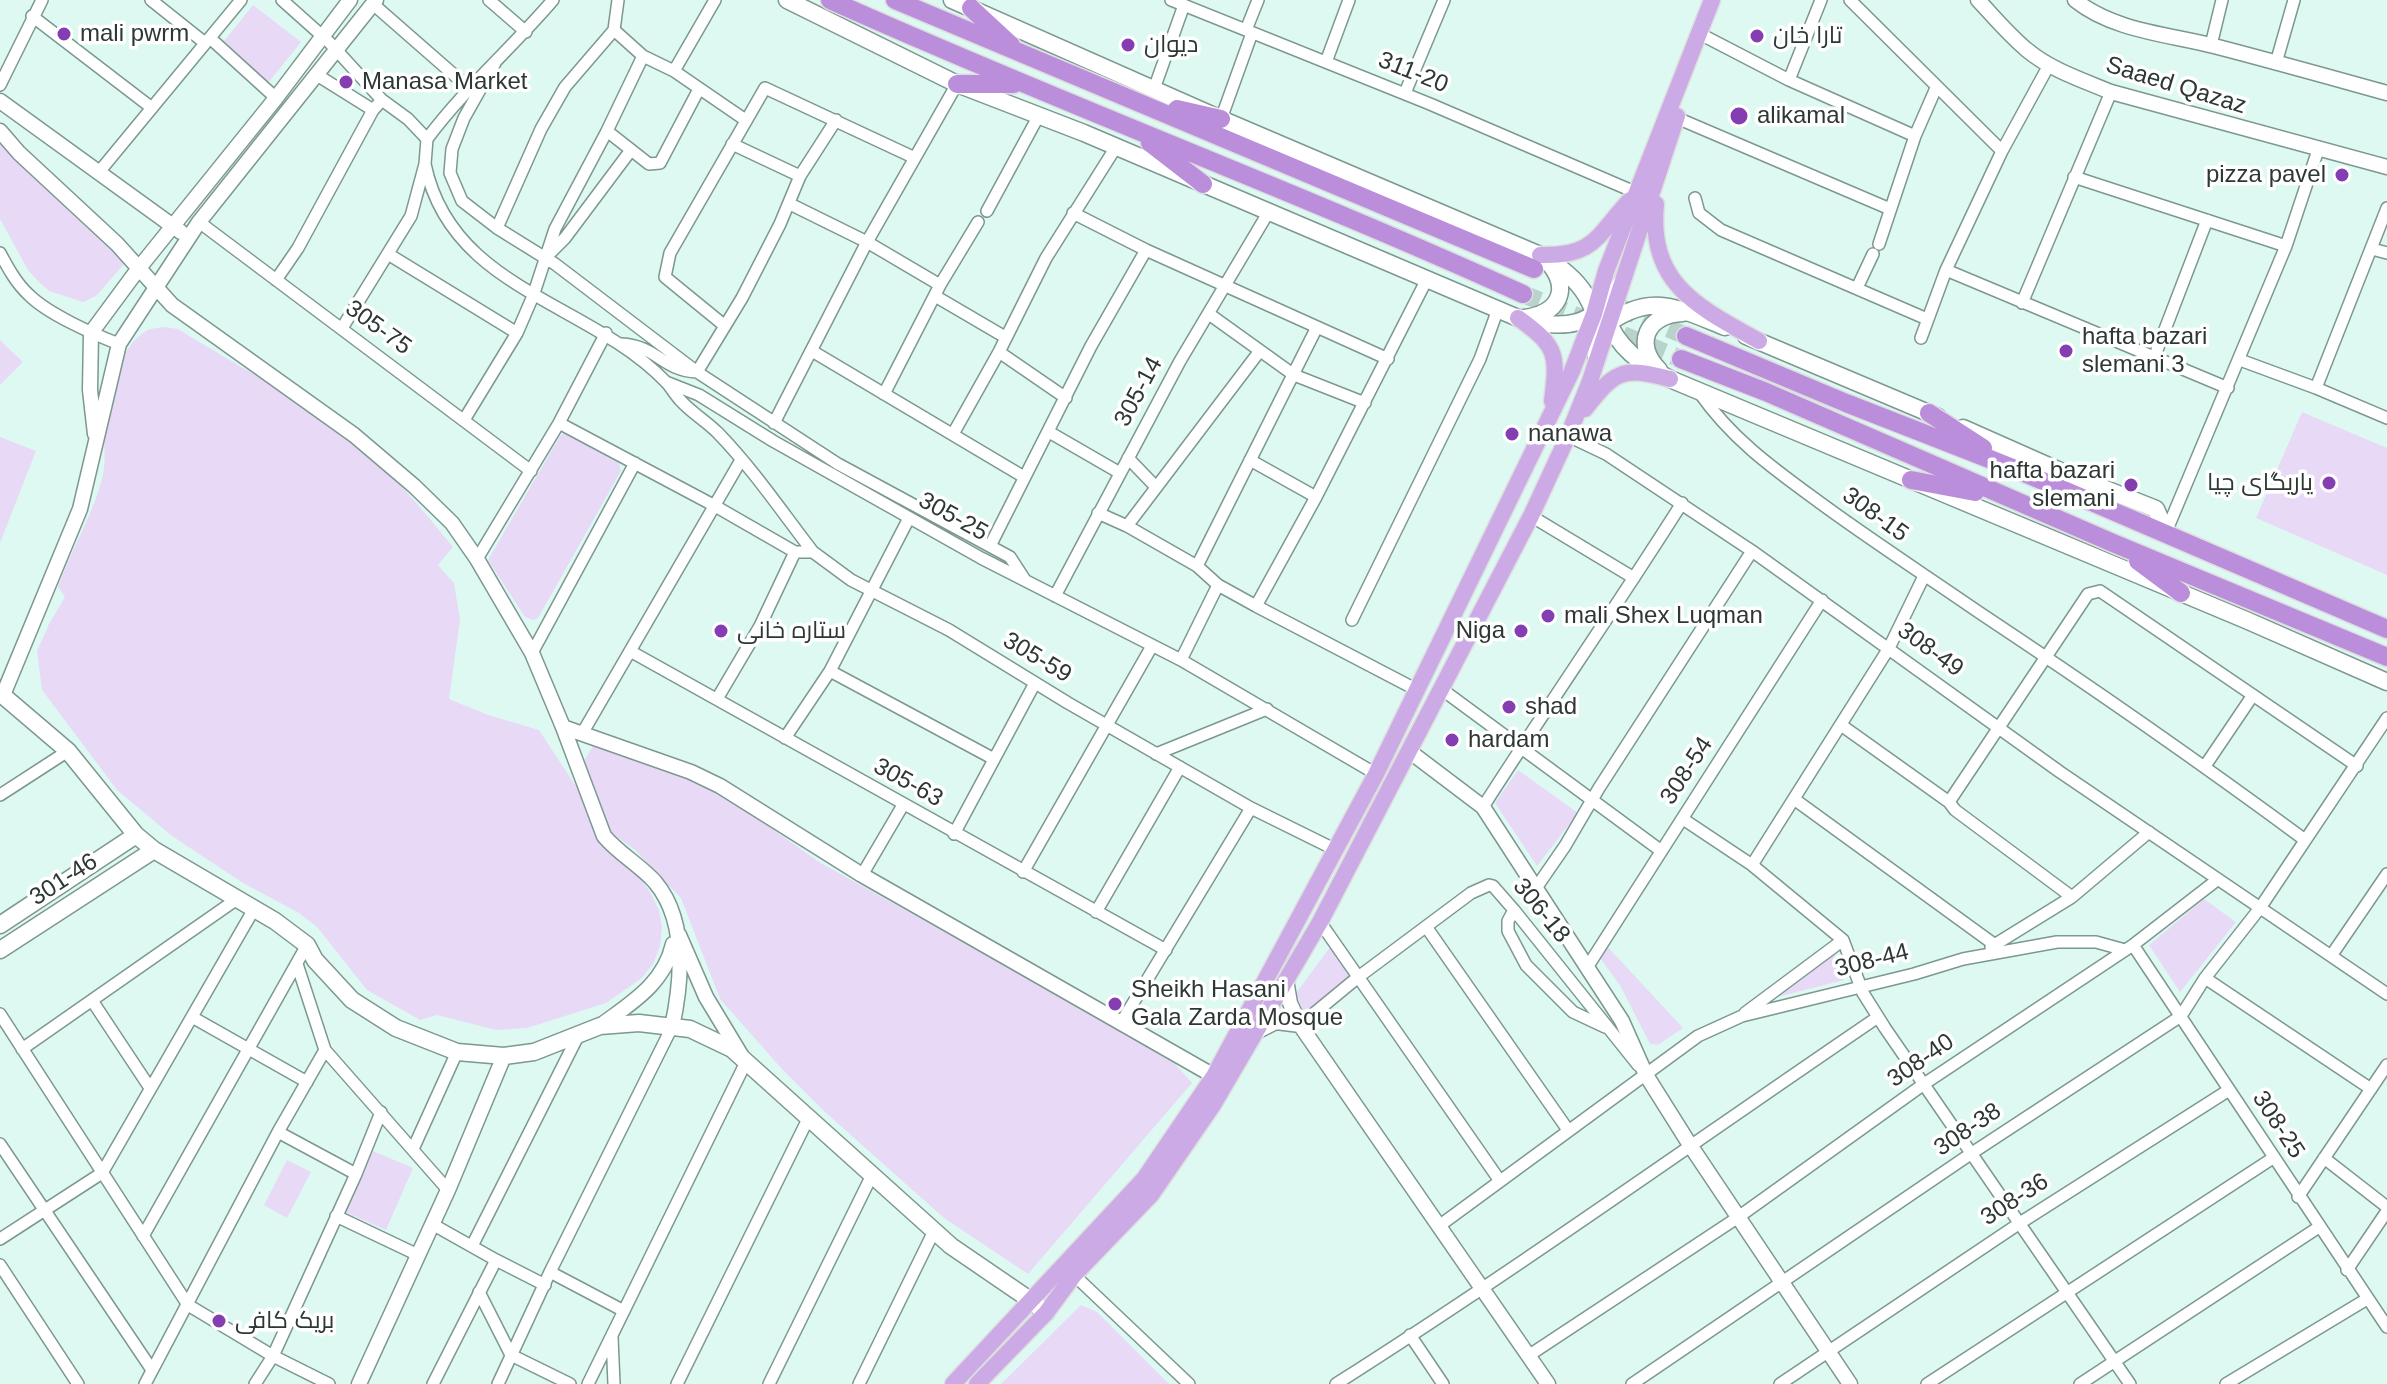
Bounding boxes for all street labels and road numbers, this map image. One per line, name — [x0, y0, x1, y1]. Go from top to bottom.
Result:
street label: 311-20 — [1374, 46, 1452, 100]
street label: Saaed Qazaz — [2102, 51, 2250, 121]
street label: 305-75 — [339, 294, 417, 362]
street label: 305-14 — [1109, 352, 1169, 432]
street label: 308-15 — [1836, 481, 1914, 549]
street label: 305-25 — [913, 486, 993, 548]
street label: 308-49 — [1891, 616, 1969, 684]
street label: 305-59 — [998, 626, 1076, 690]
street label: 308-54 — [1655, 732, 1719, 810]
street label: 305-63 — [868, 752, 948, 814]
street label: 301-46 — [25, 848, 103, 912]
street label: 306-18 — [1506, 873, 1576, 949]
street label: 308-44 — [1832, 938, 1912, 984]
street label: 308-40 — [1882, 1028, 1960, 1094]
street label: 308-25 — [2246, 1086, 2310, 1164]
street label: 308-38 — [1929, 1097, 2007, 1163]
street label: 308-36 — [1976, 1168, 2054, 1232]

